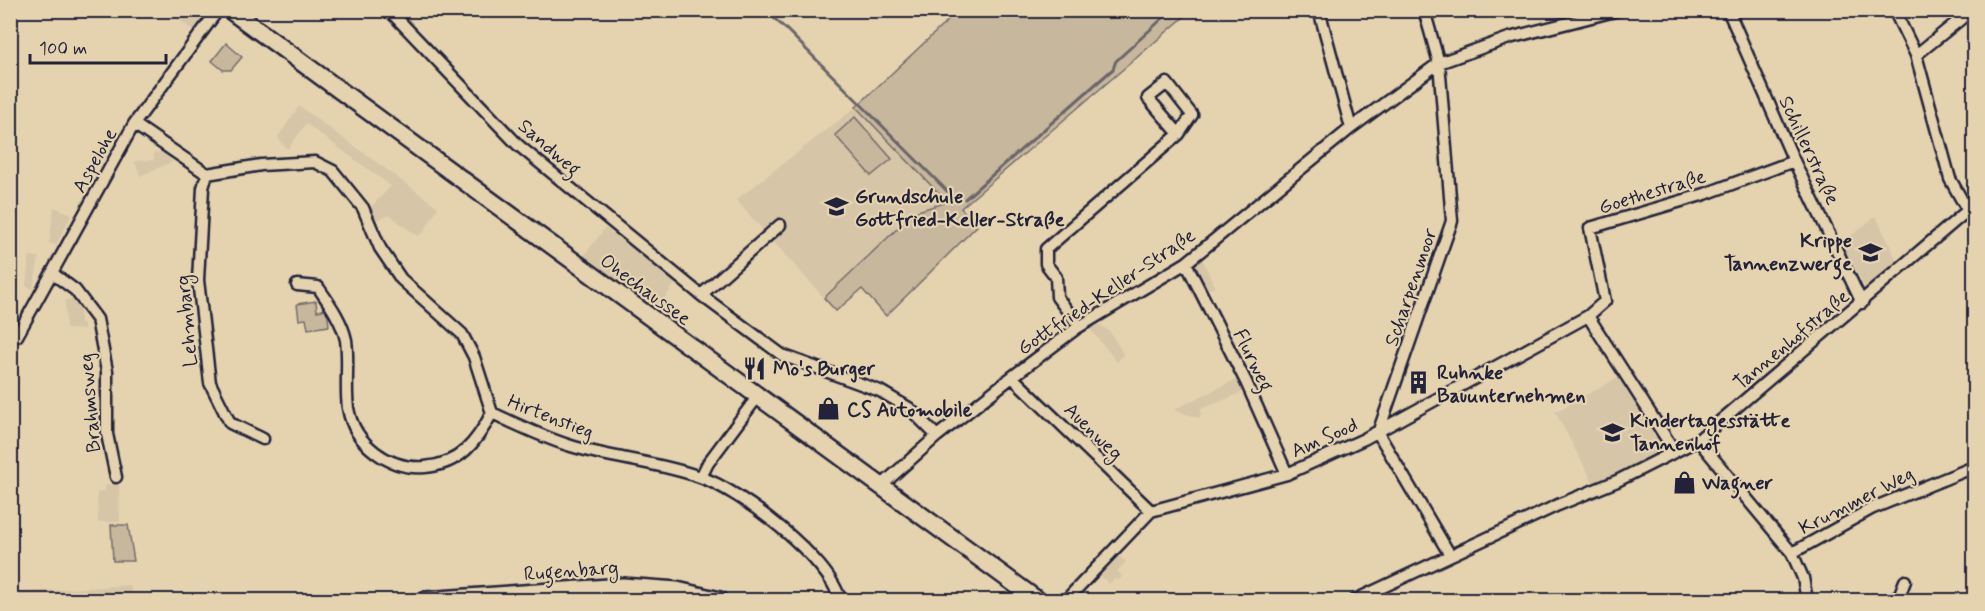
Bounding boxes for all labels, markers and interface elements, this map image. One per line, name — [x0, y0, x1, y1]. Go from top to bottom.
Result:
scale bar — [30, 27, 166, 65]
text: 100 m — [39, 37, 87, 61]
street label: Schillerstraße — [1772, 92, 1846, 210]
street label: Sandweg — [510, 113, 586, 185]
street label: Aspelohe — [66, 123, 124, 198]
street label: Goethestraße — [1596, 163, 1710, 222]
place label: Grundschule Gottfried-Keller-Straße — [855, 184, 1065, 234]
school or university icon: Grundschule Gottfried-Keller-Straße — [824, 194, 850, 220]
street label: Gottfried-Keller-Straße — [1012, 222, 1201, 362]
street label: Scharpenmoor — [1379, 224, 1444, 350]
place label: Krippe Tannenzwerge — [1724, 228, 1852, 280]
school or university icon: Krippe Tannenzwerge — [1857, 239, 1883, 265]
street label: Ohechaussee — [594, 248, 696, 333]
street label: Lehmbarg — [170, 274, 206, 368]
street label: Tannenhofstraße — [1728, 283, 1856, 397]
street label: Flurweg — [1224, 325, 1279, 397]
street label: Brahmsweg — [73, 352, 108, 454]
restaurant icon: Mo's Burger — [742, 355, 768, 381]
place label: Mo's Burger — [773, 356, 875, 383]
place label: Ruhnke Bauunternehmen — [1437, 360, 1586, 410]
building icon: Ruhnke Bauunternehmen — [1406, 370, 1432, 396]
street label: Hirtenstieg — [503, 389, 598, 446]
shop icon: CS Automobile — [816, 396, 842, 422]
place label: CS Automobile — [847, 397, 973, 424]
street label: Auenweg — [1057, 397, 1129, 468]
place label: Kindertagesstätte Tannenhof — [1630, 408, 1790, 458]
street label: Am Sood — [1287, 412, 1362, 465]
school or university icon: Kindertagesstätte Tannenhof — [1599, 419, 1625, 445]
street label: Krummer Weg — [1794, 461, 1919, 542]
shop icon: Wagner — [1671, 469, 1697, 495]
place label: Wagner — [1701, 470, 1773, 499]
street label: Rugenbarg — [523, 555, 619, 590]

